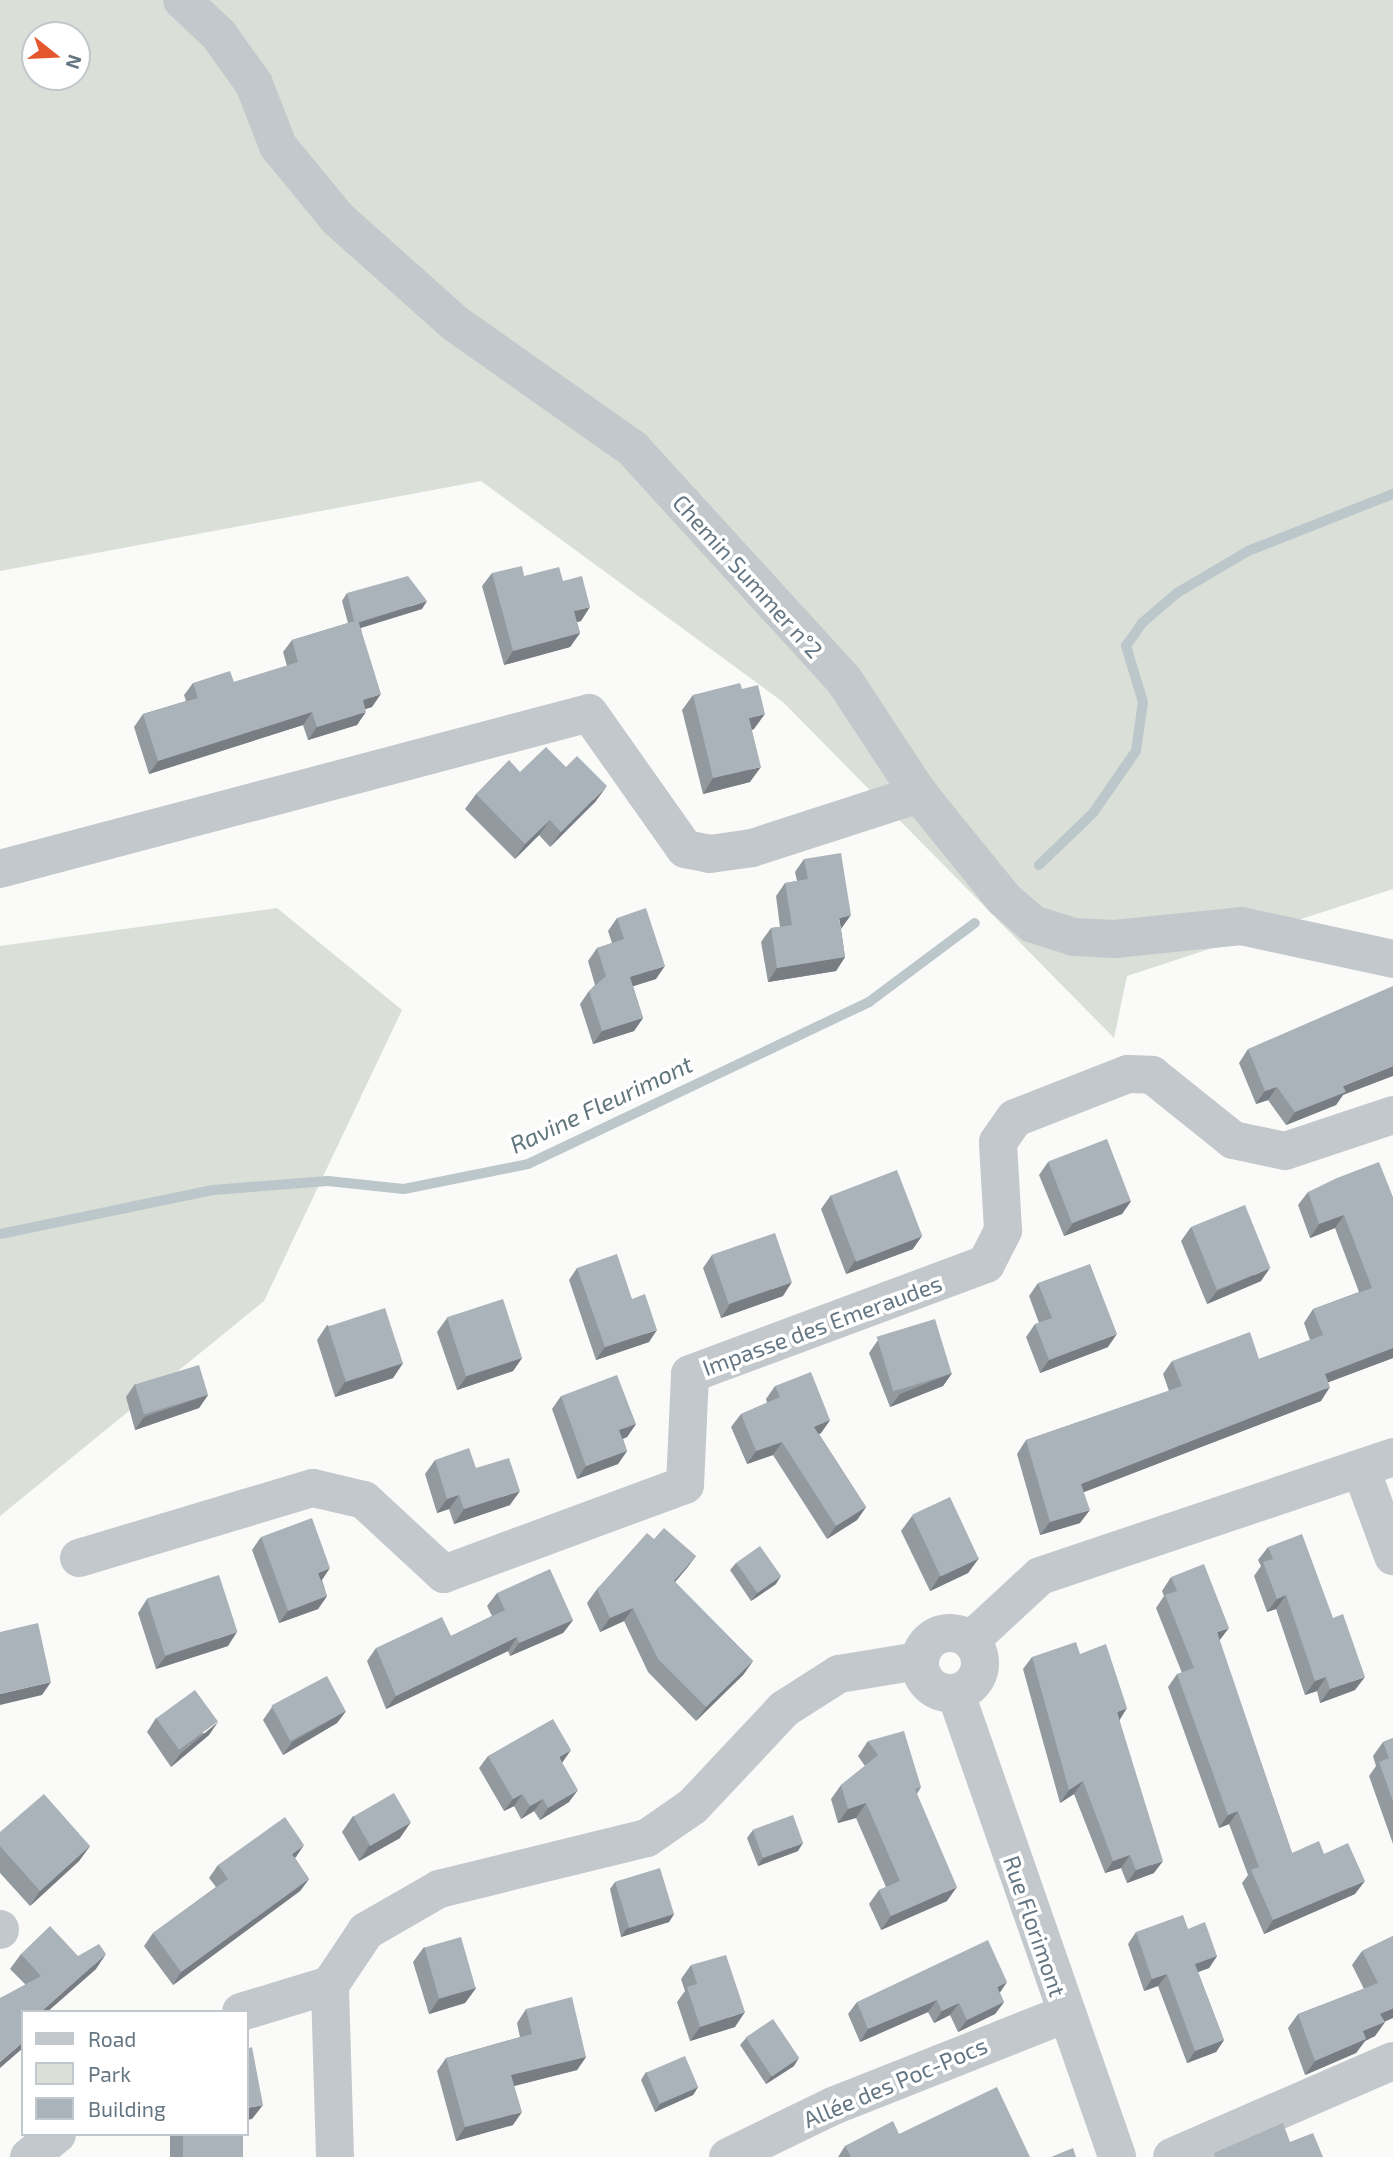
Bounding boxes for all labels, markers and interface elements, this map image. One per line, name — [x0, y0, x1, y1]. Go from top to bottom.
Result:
north arrow — [21, 21, 91, 91]
text: N — [61, 52, 88, 72]
street label: Chemin Summer n°2 — [667, 488, 829, 664]
water label: Ravine Fleurimont — [505, 1049, 697, 1159]
street label: Impasse des Emeraudes — [698, 1269, 946, 1381]
street label: Rue Florimont — [998, 1852, 1072, 2000]
legend — [21, 2010, 248, 2136]
text: Road — [88, 2026, 136, 2051]
street label: Allée des Poc-Pocs — [799, 2031, 991, 2133]
text: Park — [88, 2061, 131, 2086]
text: Building — [88, 2096, 166, 2121]

